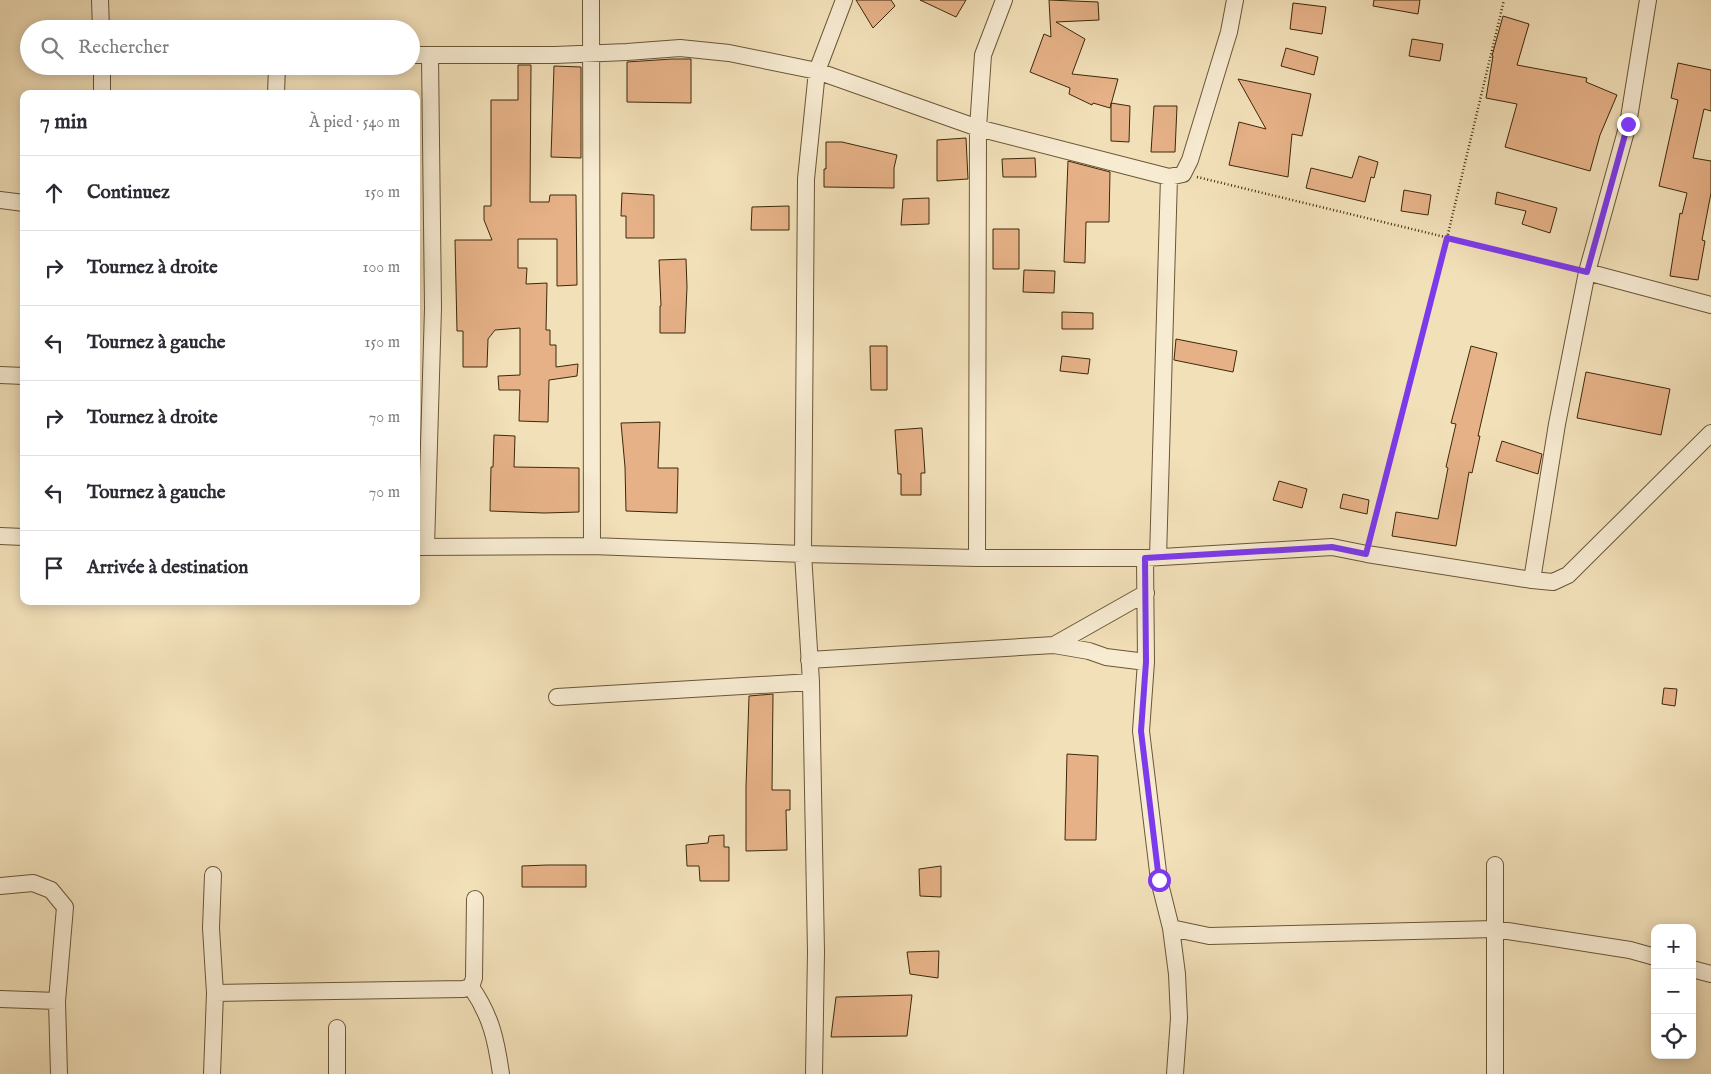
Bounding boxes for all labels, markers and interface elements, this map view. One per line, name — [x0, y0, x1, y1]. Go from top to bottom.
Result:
search box — [20, 20, 420, 75]
icon: search — [38, 34, 66, 62]
text: Rechercher — [78, 36, 169, 60]
text: 7 min — [40, 109, 87, 136]
text: À pied · 540 m — [309, 113, 400, 133]
route end — [1617, 113, 1640, 136]
icon: ahead — [40, 179, 68, 207]
text: Continuez — [87, 181, 170, 205]
text: 150 m — [365, 183, 400, 203]
icon: right — [40, 254, 68, 282]
text: Tournez à droite — [87, 256, 218, 280]
text: 100 m — [363, 258, 400, 278]
icon: left — [40, 329, 68, 357]
text: Tournez à gauche — [87, 331, 226, 355]
text: 150 m — [365, 333, 400, 353]
icon: right — [40, 404, 68, 432]
text: Tournez à droite — [87, 406, 218, 430]
text: 70 m — [369, 408, 400, 428]
icon: left — [40, 479, 68, 507]
text: Tournez à gauche — [87, 481, 226, 505]
text: 70 m — [369, 483, 400, 503]
icon: arrive — [40, 554, 68, 582]
text: Arrivée à destination — [87, 556, 248, 580]
route start — [1148, 869, 1171, 892]
map controls — [1651, 924, 1696, 1059]
button: + — [1651, 924, 1696, 969]
button: − — [1651, 969, 1696, 1014]
button: locate — [1651, 1014, 1696, 1059]

